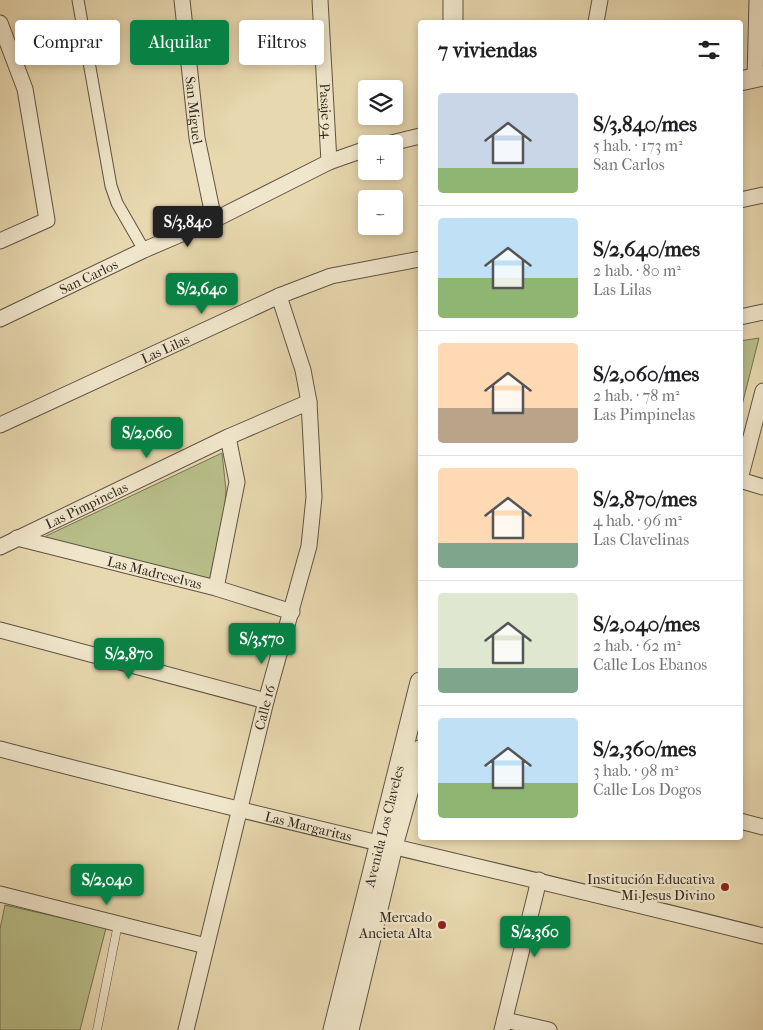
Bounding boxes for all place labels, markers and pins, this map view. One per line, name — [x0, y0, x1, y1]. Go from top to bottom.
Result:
pin: S/3,840 — [142, 206, 234, 248]
pin: S/2,640 — [156, 272, 248, 315]
pin: S/2,060 — [101, 416, 193, 459]
pin: S/3,570 — [216, 622, 308, 665]
pin: S/2,870 — [83, 638, 175, 680]
pin: S/2,040 — [61, 864, 153, 906]
place label: Institución Educativa Mi Jesus Divino — [587, 871, 716, 904]
marker: Institución Educativa Mi Jesus Divino — [719, 881, 731, 893]
place label: Mercado Ancieta Alta — [358, 909, 433, 942]
pin: S/2,360 — [489, 916, 581, 958]
marker: Mercado Ancieta Alta — [436, 919, 448, 931]

